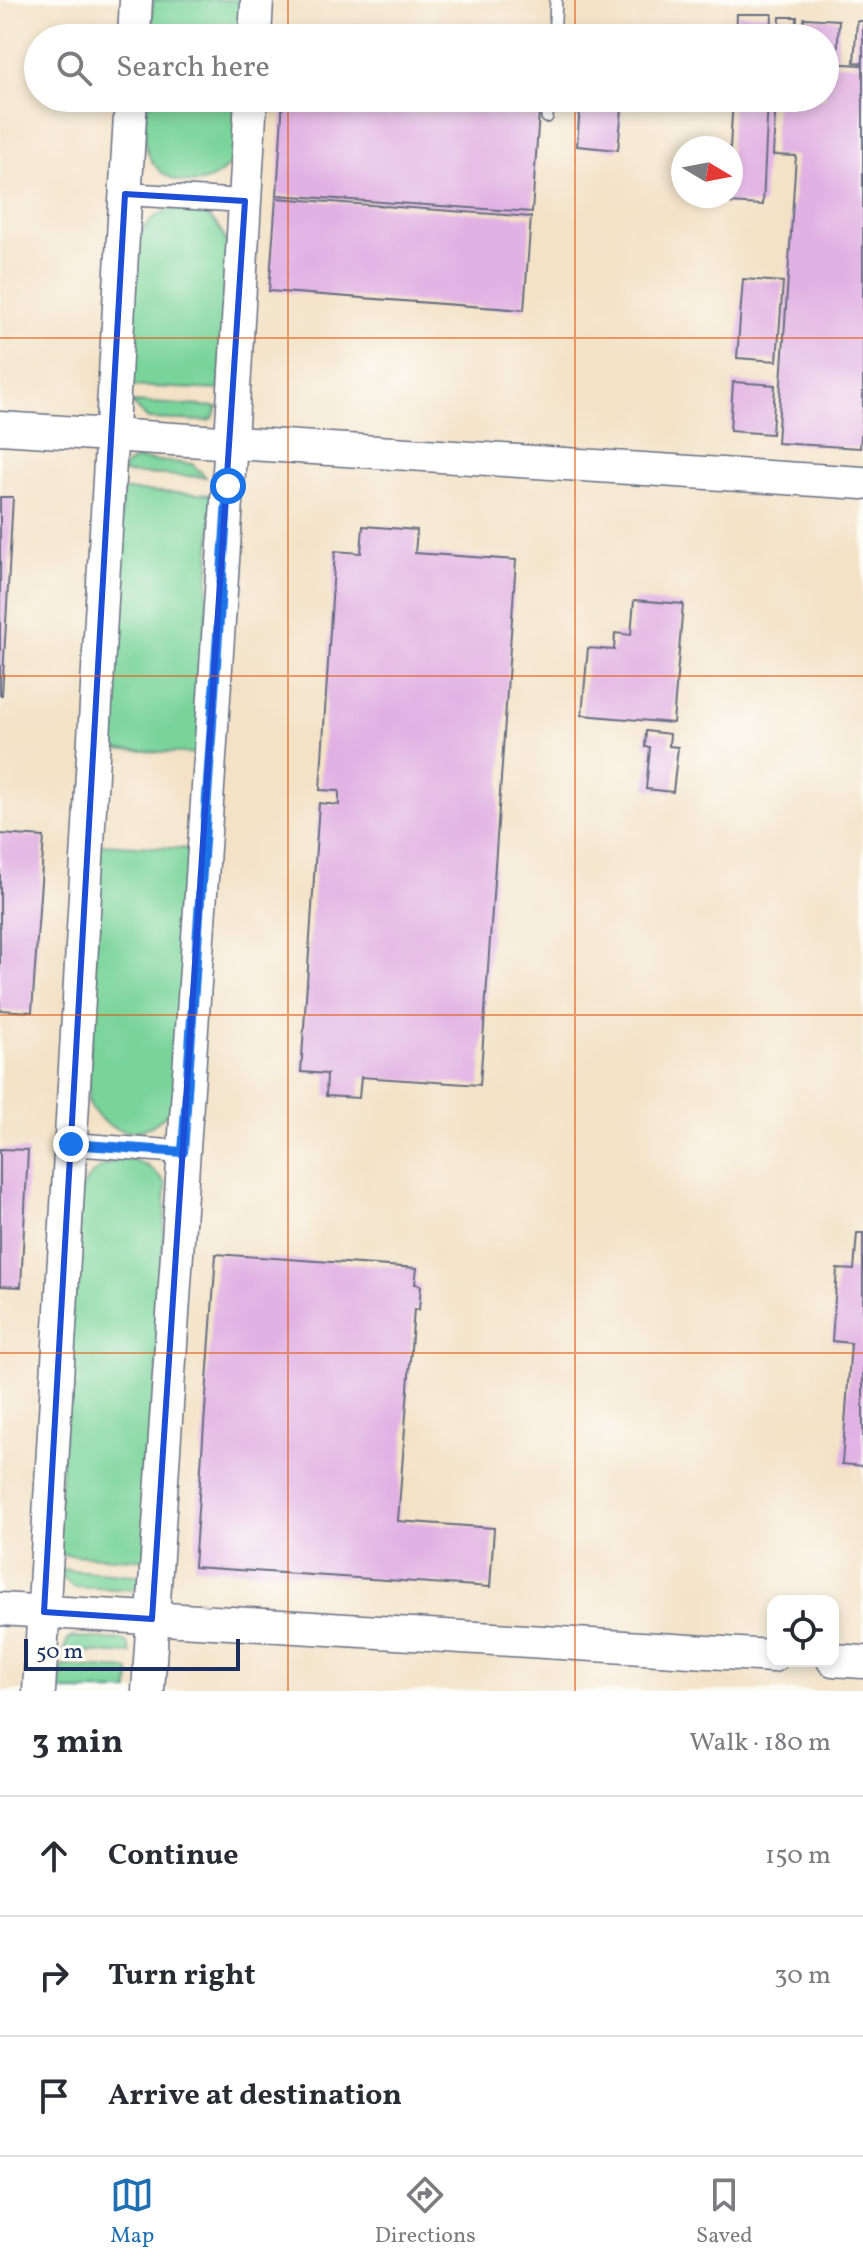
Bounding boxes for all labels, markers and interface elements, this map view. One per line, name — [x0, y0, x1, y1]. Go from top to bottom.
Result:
search box — [24, 24, 839, 112]
icon: search — [52, 46, 96, 90]
text: Search here — [116, 47, 270, 89]
north arrow — [671, 136, 743, 208]
route start — [210, 468, 246, 504]
route end — [53, 1126, 89, 1162]
map controls — [767, 1595, 839, 1667]
button: locate — [767, 1595, 839, 1667]
scale bar — [24, 1635, 240, 1671]
text: 50 m — [36, 1637, 83, 1668]
text: 3 min — [32, 1720, 123, 1767]
text: Walk · 180 m — [689, 1725, 831, 1761]
icon: ahead — [32, 1834, 76, 1878]
text: Continue — [108, 1835, 239, 1877]
text: 150 m — [765, 1838, 831, 1874]
icon: right — [32, 1954, 76, 1998]
text: Turn right — [108, 1955, 256, 1997]
text: 30 m — [774, 1958, 831, 1994]
icon: arrive — [32, 2074, 76, 2118]
text: Arrive at destination — [108, 2075, 402, 2117]
tab: Map — [110, 2173, 154, 2252]
tab: Directions — [375, 2173, 476, 2252]
tab: Saved — [696, 2173, 753, 2252]

